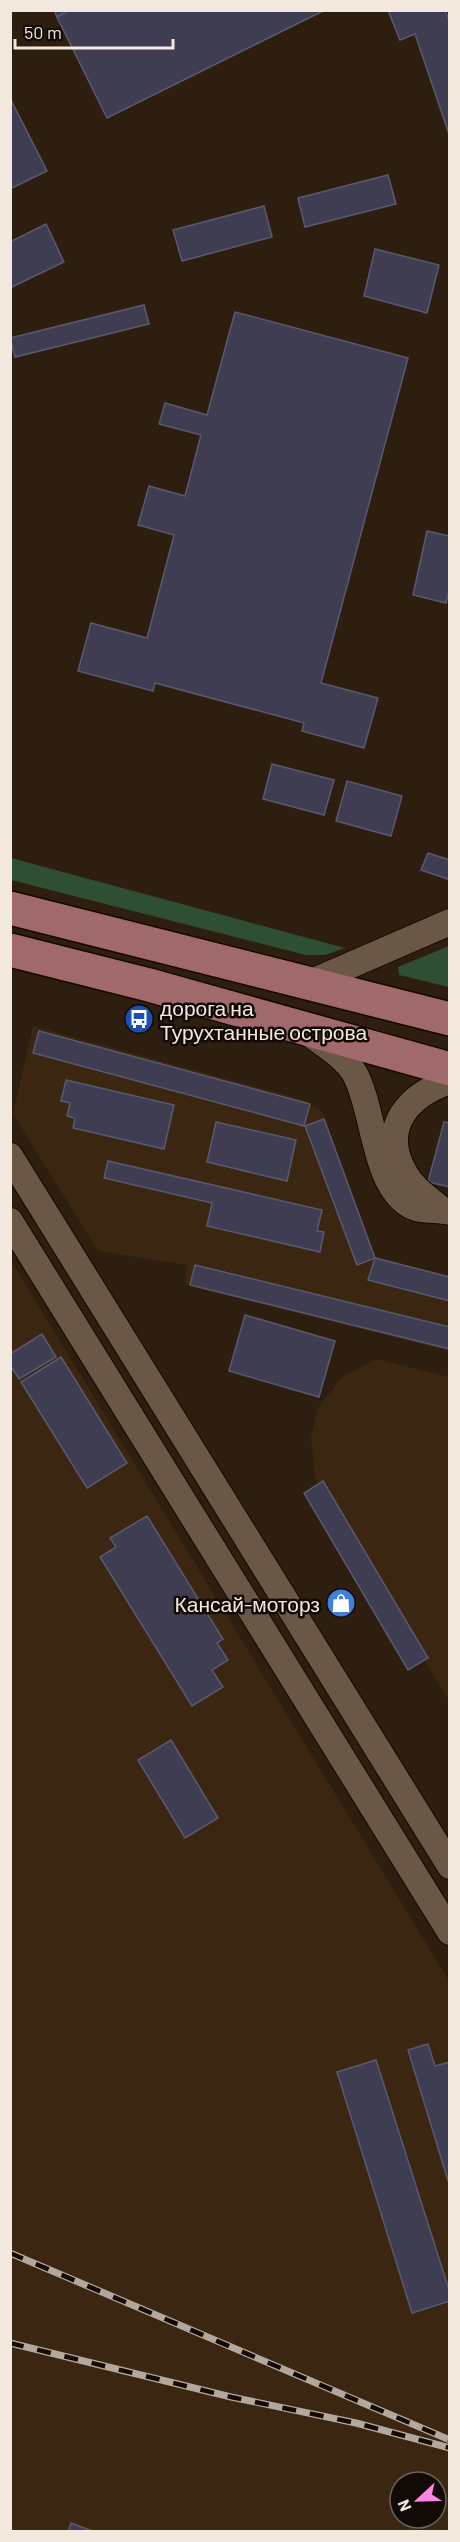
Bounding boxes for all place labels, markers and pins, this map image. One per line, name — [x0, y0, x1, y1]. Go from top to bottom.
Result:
place label: дорога на Турухтанные острова — [160, 995, 367, 1044]
bus stop icon: дорога на Турухтанные острова — [123, 1003, 155, 1035]
shop icon: Кансай-моторз — [325, 1587, 357, 1619]
place label: Кансай-моторз — [175, 1591, 320, 1616]

